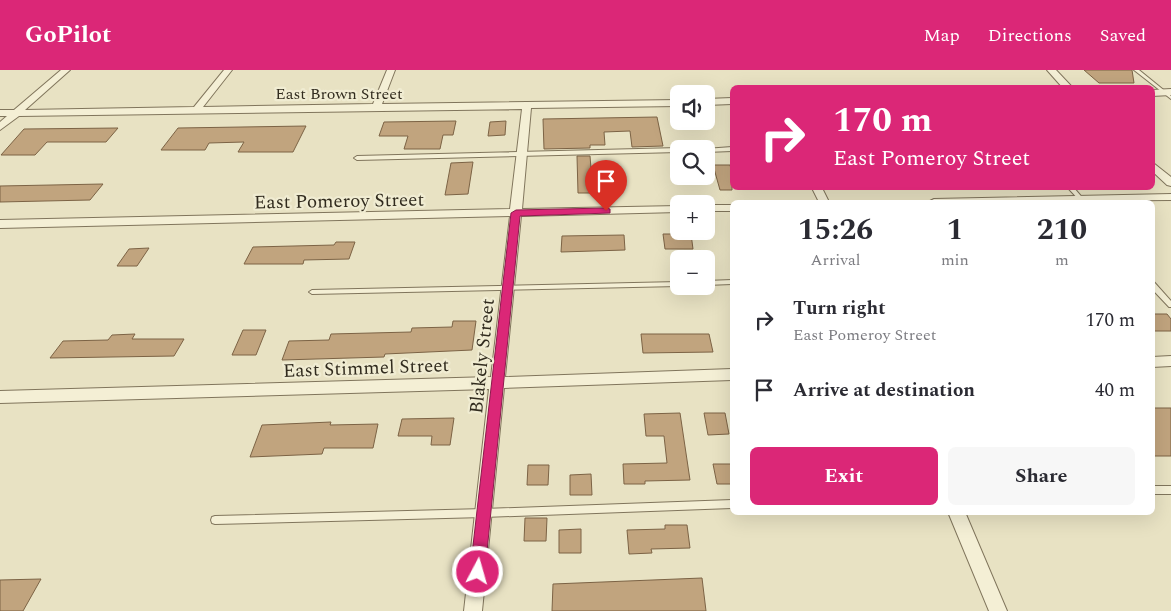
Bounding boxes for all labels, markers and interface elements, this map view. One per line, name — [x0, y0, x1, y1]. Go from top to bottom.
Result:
text: GoPilot — [25, 17, 111, 53]
text: Map — [924, 22, 960, 49]
text: Directions — [988, 22, 1072, 49]
text: Saved — [1100, 22, 1146, 49]
street label: East Brown Street — [275, 82, 403, 106]
map controls — [670, 85, 715, 295]
button: sound — [670, 85, 715, 130]
text: 170 m — [833, 94, 932, 147]
icon: right — [750, 105, 815, 170]
button: search — [670, 140, 715, 185]
text: East Pomeroy Street — [833, 142, 1030, 175]
pin — [585, 160, 627, 211]
icon: arrive — [592, 167, 620, 195]
street label: East Pomeroy Street — [254, 186, 425, 217]
button: + — [670, 195, 715, 240]
text: 15:26 — [798, 207, 873, 253]
text: 1 — [946, 207, 963, 253]
text: 210 — [1037, 207, 1087, 253]
text: Arrival — [811, 248, 860, 272]
text: min — [941, 248, 969, 272]
text: m — [1055, 248, 1069, 272]
button: − — [670, 250, 715, 295]
text: Turn right — [793, 294, 886, 323]
street label: Blakely Street — [462, 297, 503, 415]
icon: right — [750, 306, 778, 334]
text: 170 m — [1085, 306, 1135, 335]
text: East Pomeroy Street — [793, 323, 936, 347]
street label: East Stimmel Street — [282, 351, 450, 386]
icon: arrive — [750, 376, 778, 404]
text: Arrive at destination — [793, 376, 975, 405]
text: 40 m — [1095, 376, 1135, 405]
button: Exit — [750, 447, 938, 505]
button: Share — [948, 447, 1135, 505]
position arrow — [451, 545, 503, 597]

